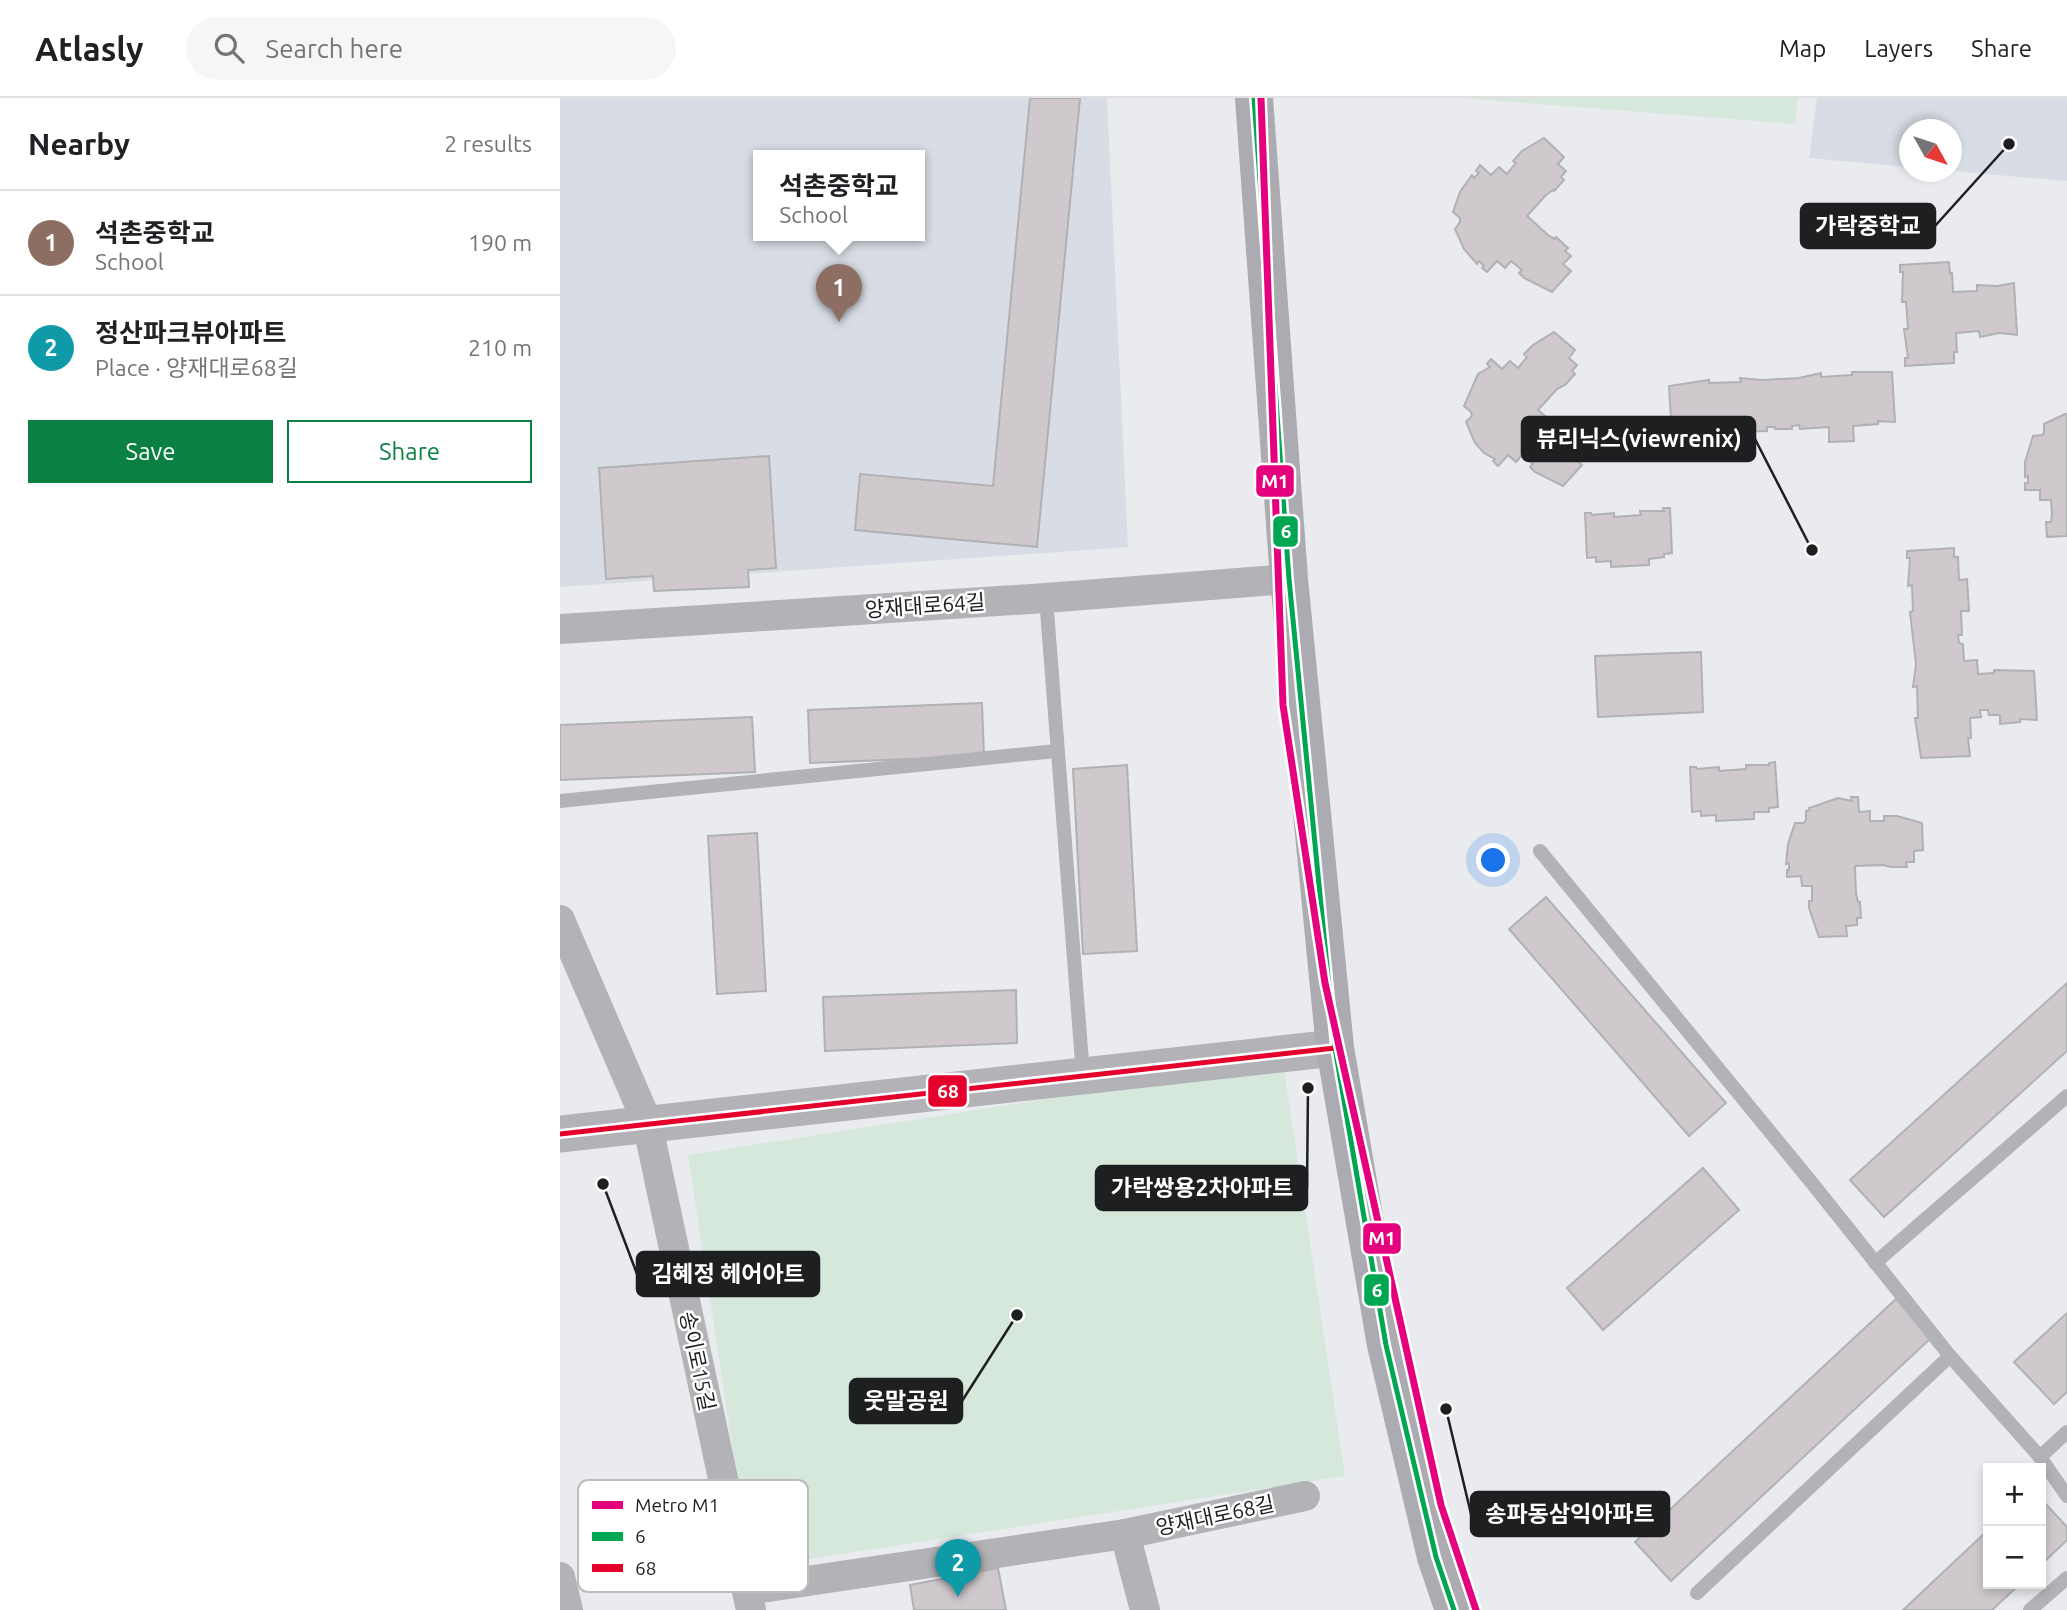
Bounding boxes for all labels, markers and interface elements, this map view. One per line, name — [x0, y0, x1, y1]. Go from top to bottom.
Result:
search box — [186, 17, 676, 80]
icon: search — [210, 29, 248, 67]
text: Atlasly — [35, 30, 144, 67]
text: Search here — [266, 34, 403, 63]
text: Map — [1779, 35, 1826, 62]
text: Layers — [1864, 35, 1933, 62]
text: Share — [1971, 35, 2032, 62]
north arrow — [1899, 119, 1962, 182]
text: Nearby — [28, 127, 130, 161]
text: 2 results — [444, 131, 532, 156]
popup — [753, 150, 925, 241]
text: 석촌중학교 — [779, 171, 899, 200]
text: School — [779, 202, 848, 227]
callout: 가락중학교 — [1801, 204, 1935, 248]
text: 가락중학교 — [1815, 213, 1921, 238]
text: 석촌중학교 — [95, 218, 215, 247]
text: 1 — [45, 230, 57, 255]
text: 190 m — [468, 230, 532, 255]
text: School — [95, 249, 164, 274]
pin: 1 — [816, 264, 862, 322]
text: 정산파크뷰아파트 — [95, 318, 286, 347]
text: 2 — [45, 335, 57, 360]
text: 210 m — [468, 335, 532, 360]
text: Place · 양재대로68길 — [95, 355, 298, 380]
callout: 뷰리닉스(viewrenix) — [1522, 417, 1755, 461]
button: Save — [28, 420, 273, 483]
button: Share — [287, 420, 532, 483]
text: 뷰리닉스(viewrenix) — [1536, 426, 1742, 452]
line badge: M1 — [1255, 464, 1295, 498]
text: M1 — [1261, 470, 1289, 492]
line badge: 6 — [1272, 515, 1299, 548]
text: 6 — [1281, 520, 1291, 542]
street label: 양재대로64길 — [864, 589, 986, 621]
your location — [1476, 843, 1510, 877]
line badge: 68 — [927, 1074, 968, 1108]
text: 68 — [937, 1080, 959, 1102]
callout: 가락쌍용2차아파트 — [1096, 1166, 1307, 1210]
text: 가락쌍용2차아파트 — [1111, 1175, 1293, 1200]
line badge: M1 — [1362, 1222, 1402, 1255]
text: M1 — [1368, 1227, 1396, 1249]
callout: 김혜정 헤어아트 — [637, 1252, 819, 1296]
text: 김혜정 헤어아트 — [651, 1261, 805, 1286]
line badge: 6 — [1363, 1273, 1390, 1307]
text: 6 — [1372, 1279, 1382, 1301]
street label: 송이로15길 — [676, 1309, 720, 1413]
callout: 웃말공원 — [850, 1379, 962, 1423]
text: 웃말공원 — [864, 1388, 948, 1413]
map controls — [1983, 1463, 2046, 1589]
button: + — [1983, 1463, 2046, 1526]
legend — [578, 1480, 808, 1592]
street label: 양재대로68길 — [1154, 1491, 1276, 1539]
callout: 송파동삼익아파트 — [1471, 1492, 1669, 1536]
text: Metro M1 — [635, 1494, 719, 1516]
text: 송파동삼익아파트 — [1485, 1501, 1655, 1526]
text: 6 — [635, 1525, 646, 1547]
button: − — [1983, 1526, 2046, 1589]
pin: 2 — [935, 1539, 981, 1597]
text: 68 — [635, 1557, 656, 1579]

